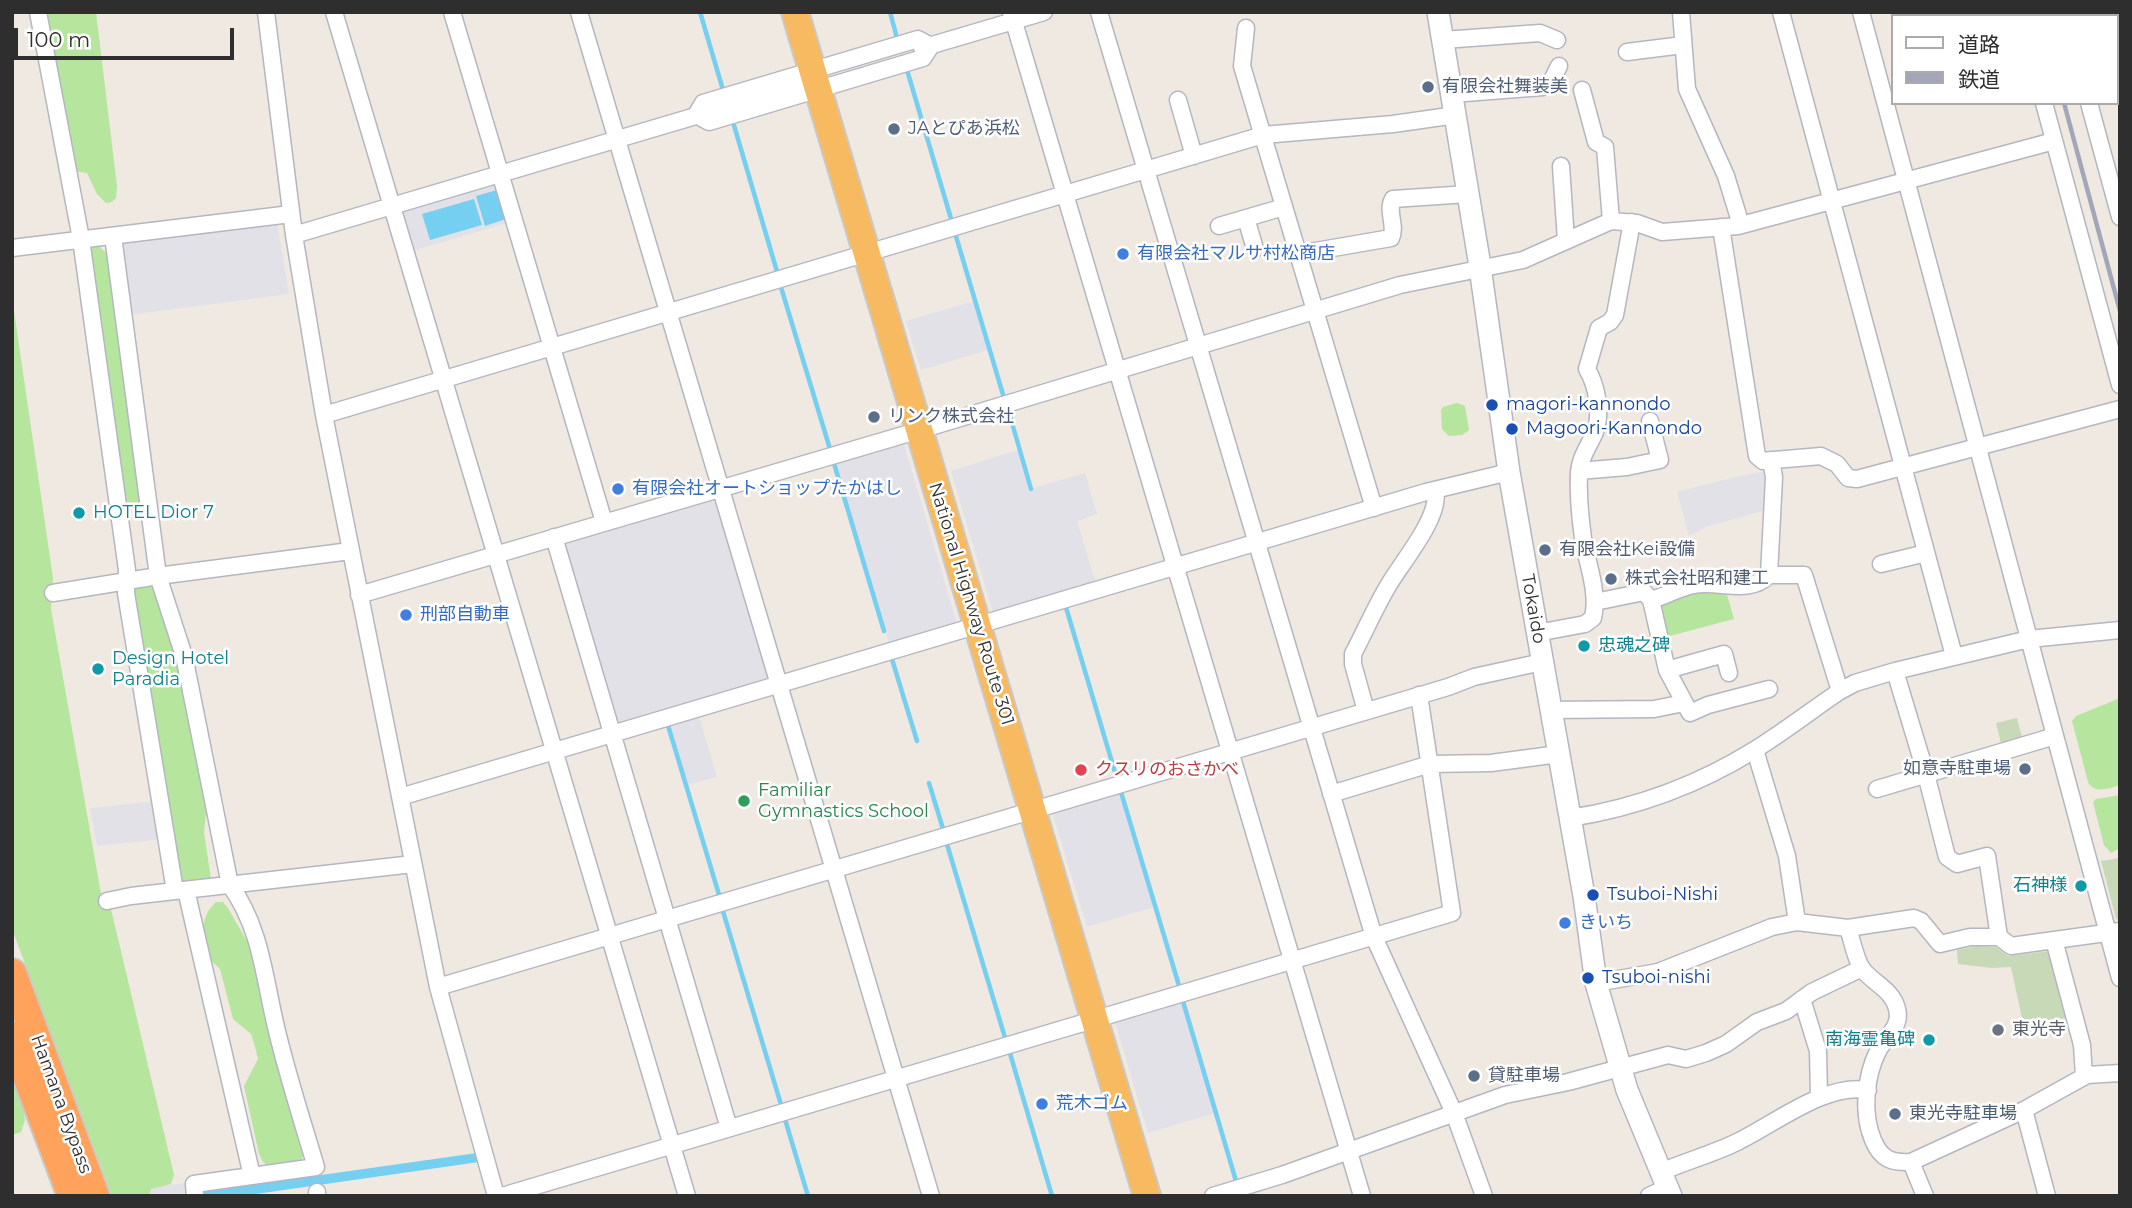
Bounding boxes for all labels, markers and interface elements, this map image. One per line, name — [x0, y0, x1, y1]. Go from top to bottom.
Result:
scale bar — [18, 14, 238, 58]
legend — [1890, 14, 2118, 105]
text: 100 m — [27, 27, 90, 52]
text: 道路 — [1958, 32, 2000, 57]
text: 鉄道 — [1958, 67, 2000, 92]
place label: 有限会社舞装美 — [1442, 76, 1568, 98]
marker: 有限会社舞装美 — [1420, 79, 1436, 95]
place label: JAとぴあ浜松 — [908, 118, 1020, 140]
marker: JAとぴあ浜松 — [886, 121, 902, 137]
place label: 有限会社マルサ村松商店 — [1137, 243, 1335, 265]
marker: 有限会社マルサ村松商店 — [1115, 246, 1131, 262]
place label: magori-kannondo — [1506, 394, 1671, 416]
marker: magori-kannondo — [1484, 397, 1500, 413]
place label: リンク株式会社 — [888, 406, 1014, 428]
marker: リンク株式会社 — [866, 409, 882, 425]
place label: Magoori-Kannondo — [1526, 418, 1702, 440]
marker: Magoori-Kannondo — [1504, 421, 1520, 437]
place label: 有限会社オートショップたかはし — [632, 478, 902, 500]
street label: National Highway Route 301 — [924, 480, 1018, 728]
marker: 有限会社オートショップたかはし — [610, 481, 626, 497]
place label: HOTEL Dior 7 — [93, 502, 214, 524]
marker: HOTEL Dior 7 — [71, 505, 87, 521]
place label: 有限会社Kei設備 — [1559, 539, 1695, 561]
marker: 有限会社Kei設備 — [1537, 542, 1553, 558]
place label: 株式会社昭和建工 — [1625, 568, 1769, 590]
marker: 株式会社昭和建工 — [1603, 571, 1619, 587]
street label: Tokaido — [1516, 573, 1550, 645]
place label: 刑部自動車 — [420, 604, 510, 626]
marker: 刑部自動車 — [398, 607, 414, 623]
place label: 忠魂之碑 — [1598, 635, 1670, 657]
marker: 忠魂之碑 — [1576, 638, 1592, 654]
place label: Design Hotel Paradia — [112, 648, 229, 690]
marker: Design Hotel Paradia — [90, 661, 106, 677]
place label: 如意寺駐車場 — [1903, 758, 2011, 780]
place label: クスリのおさかべ — [1095, 759, 1239, 781]
marker: 如意寺駐車場 — [2017, 761, 2033, 777]
marker: クスリのおさかべ — [1073, 762, 1089, 778]
place label: Familiar Gymnastics School — [758, 780, 929, 822]
marker: Familiar Gymnastics School — [736, 793, 752, 809]
place label: 石神様 — [2013, 875, 2067, 897]
marker: 石神様 — [2073, 878, 2089, 894]
place label: Tsuboi-Nishi — [1607, 884, 1718, 906]
marker: Tsuboi-Nishi — [1585, 887, 1601, 903]
place label: きいち — [1579, 912, 1633, 934]
marker: きいち — [1557, 915, 1573, 931]
place label: Tsuboi-nishi — [1602, 967, 1711, 989]
marker: Tsuboi-nishi — [1580, 970, 1596, 986]
place label: 東光寺 — [2012, 1019, 2066, 1041]
marker: 東光寺 — [1990, 1022, 2006, 1038]
place label: 南海霊亀碑 — [1825, 1029, 1915, 1051]
street label: Hamana Bypass — [26, 1032, 96, 1176]
marker: 南海霊亀碑 — [1921, 1032, 1937, 1048]
place label: 貸駐車場 — [1488, 1065, 1560, 1087]
marker: 貸駐車場 — [1466, 1068, 1482, 1084]
place label: 荒木ゴム — [1056, 1093, 1128, 1115]
marker: 荒木ゴム — [1034, 1096, 1050, 1112]
place label: 東光寺駐車場 — [1909, 1103, 2017, 1125]
marker: 東光寺駐車場 — [1887, 1106, 1903, 1122]

